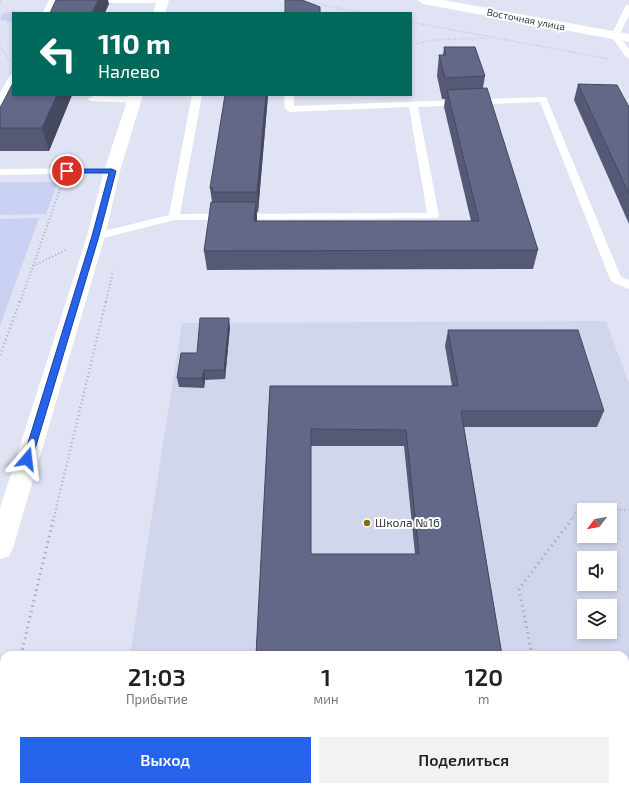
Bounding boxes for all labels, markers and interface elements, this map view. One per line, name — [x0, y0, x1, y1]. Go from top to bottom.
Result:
street label: Восточная улица — [486, 6, 566, 33]
text: 110 m — [98, 26, 171, 60]
icon: left — [32, 28, 84, 80]
text: Налево — [98, 60, 160, 82]
pin — [50, 154, 84, 188]
icon: arrive — [56, 160, 78, 182]
position arrow — [6.0, 438, 48.0, 480]
north arrow — [577, 503, 617, 543]
map controls — [577, 503, 617, 639]
place label: Школа №16 — [375, 515, 440, 529]
marker: Школа №16 — [362, 518, 372, 528]
button: sound — [577, 551, 617, 591]
button: layers — [577, 599, 617, 639]
text: 21:03 — [128, 662, 186, 691]
text: 1 — [321, 662, 331, 691]
text: 120 — [464, 662, 503, 691]
text: Прибытие — [126, 691, 188, 707]
text: мин — [314, 691, 339, 707]
text: m — [478, 691, 489, 707]
button: Выход — [20, 737, 311, 783]
button: Поделиться — [319, 737, 609, 783]

